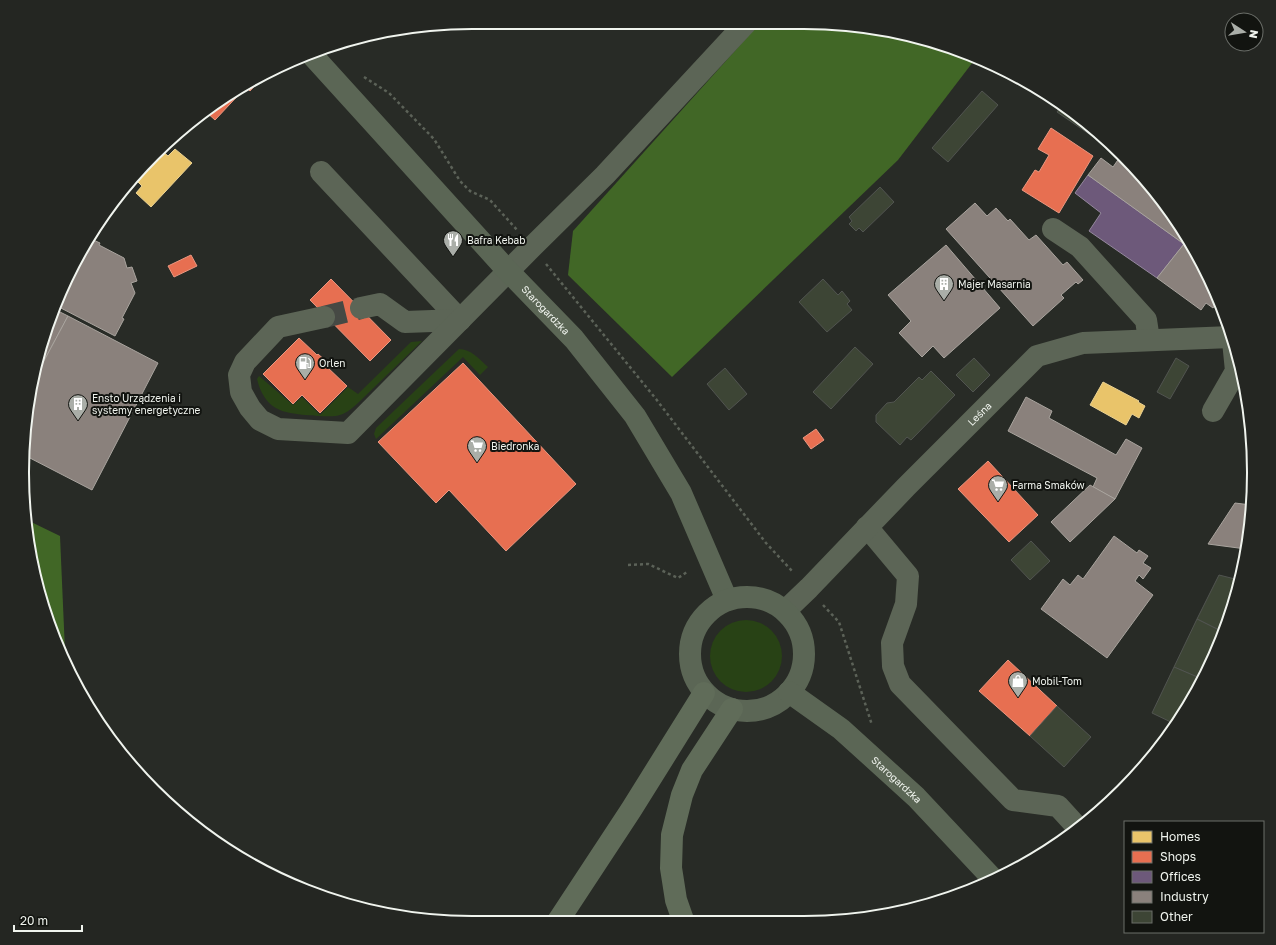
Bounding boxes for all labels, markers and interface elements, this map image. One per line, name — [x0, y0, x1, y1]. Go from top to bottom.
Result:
north arrow — [1224, 12, 1264, 52]
text: N — [1247, 29, 1261, 40]
restaurant icon: Bafra Kebab — [442, 229, 464, 257]
place label: Bafra Kebab — [467, 234, 525, 246]
building icon: Majer Masarnia — [933, 273, 955, 301]
place label: Majer Masarnia — [958, 278, 1031, 290]
street label: Starogardzka — [519, 283, 572, 337]
fuel station icon: Orlen — [294, 352, 316, 380]
place label: Orlen — [319, 357, 345, 369]
place label: Ensto Urządzenia i systemy energetyczne — [92, 392, 201, 416]
building icon: Ensto Urządzenia i systemy energetyczne — [67, 393, 89, 421]
street label: Leśna — [965, 399, 994, 428]
supermarket icon: Biedronka — [466, 435, 488, 463]
place label: Biedronka — [491, 440, 539, 452]
supermarket icon: Farma Smaków — [987, 474, 1009, 502]
place label: Farma Smaków — [1012, 479, 1085, 491]
shop icon: Mobil-Tom — [1007, 670, 1029, 698]
place label: Mobil-Tom — [1032, 675, 1082, 687]
street label: Starogardzka — [869, 754, 924, 805]
legend — [1124, 821, 1264, 933]
text: Homes — [1160, 829, 1200, 844]
text: Shops — [1160, 849, 1196, 864]
text: Offices — [1160, 869, 1201, 884]
text: Industry — [1160, 889, 1209, 904]
scale bar — [14, 907, 82, 933]
text: Other — [1160, 909, 1193, 924]
text: 20 m — [20, 913, 48, 928]

